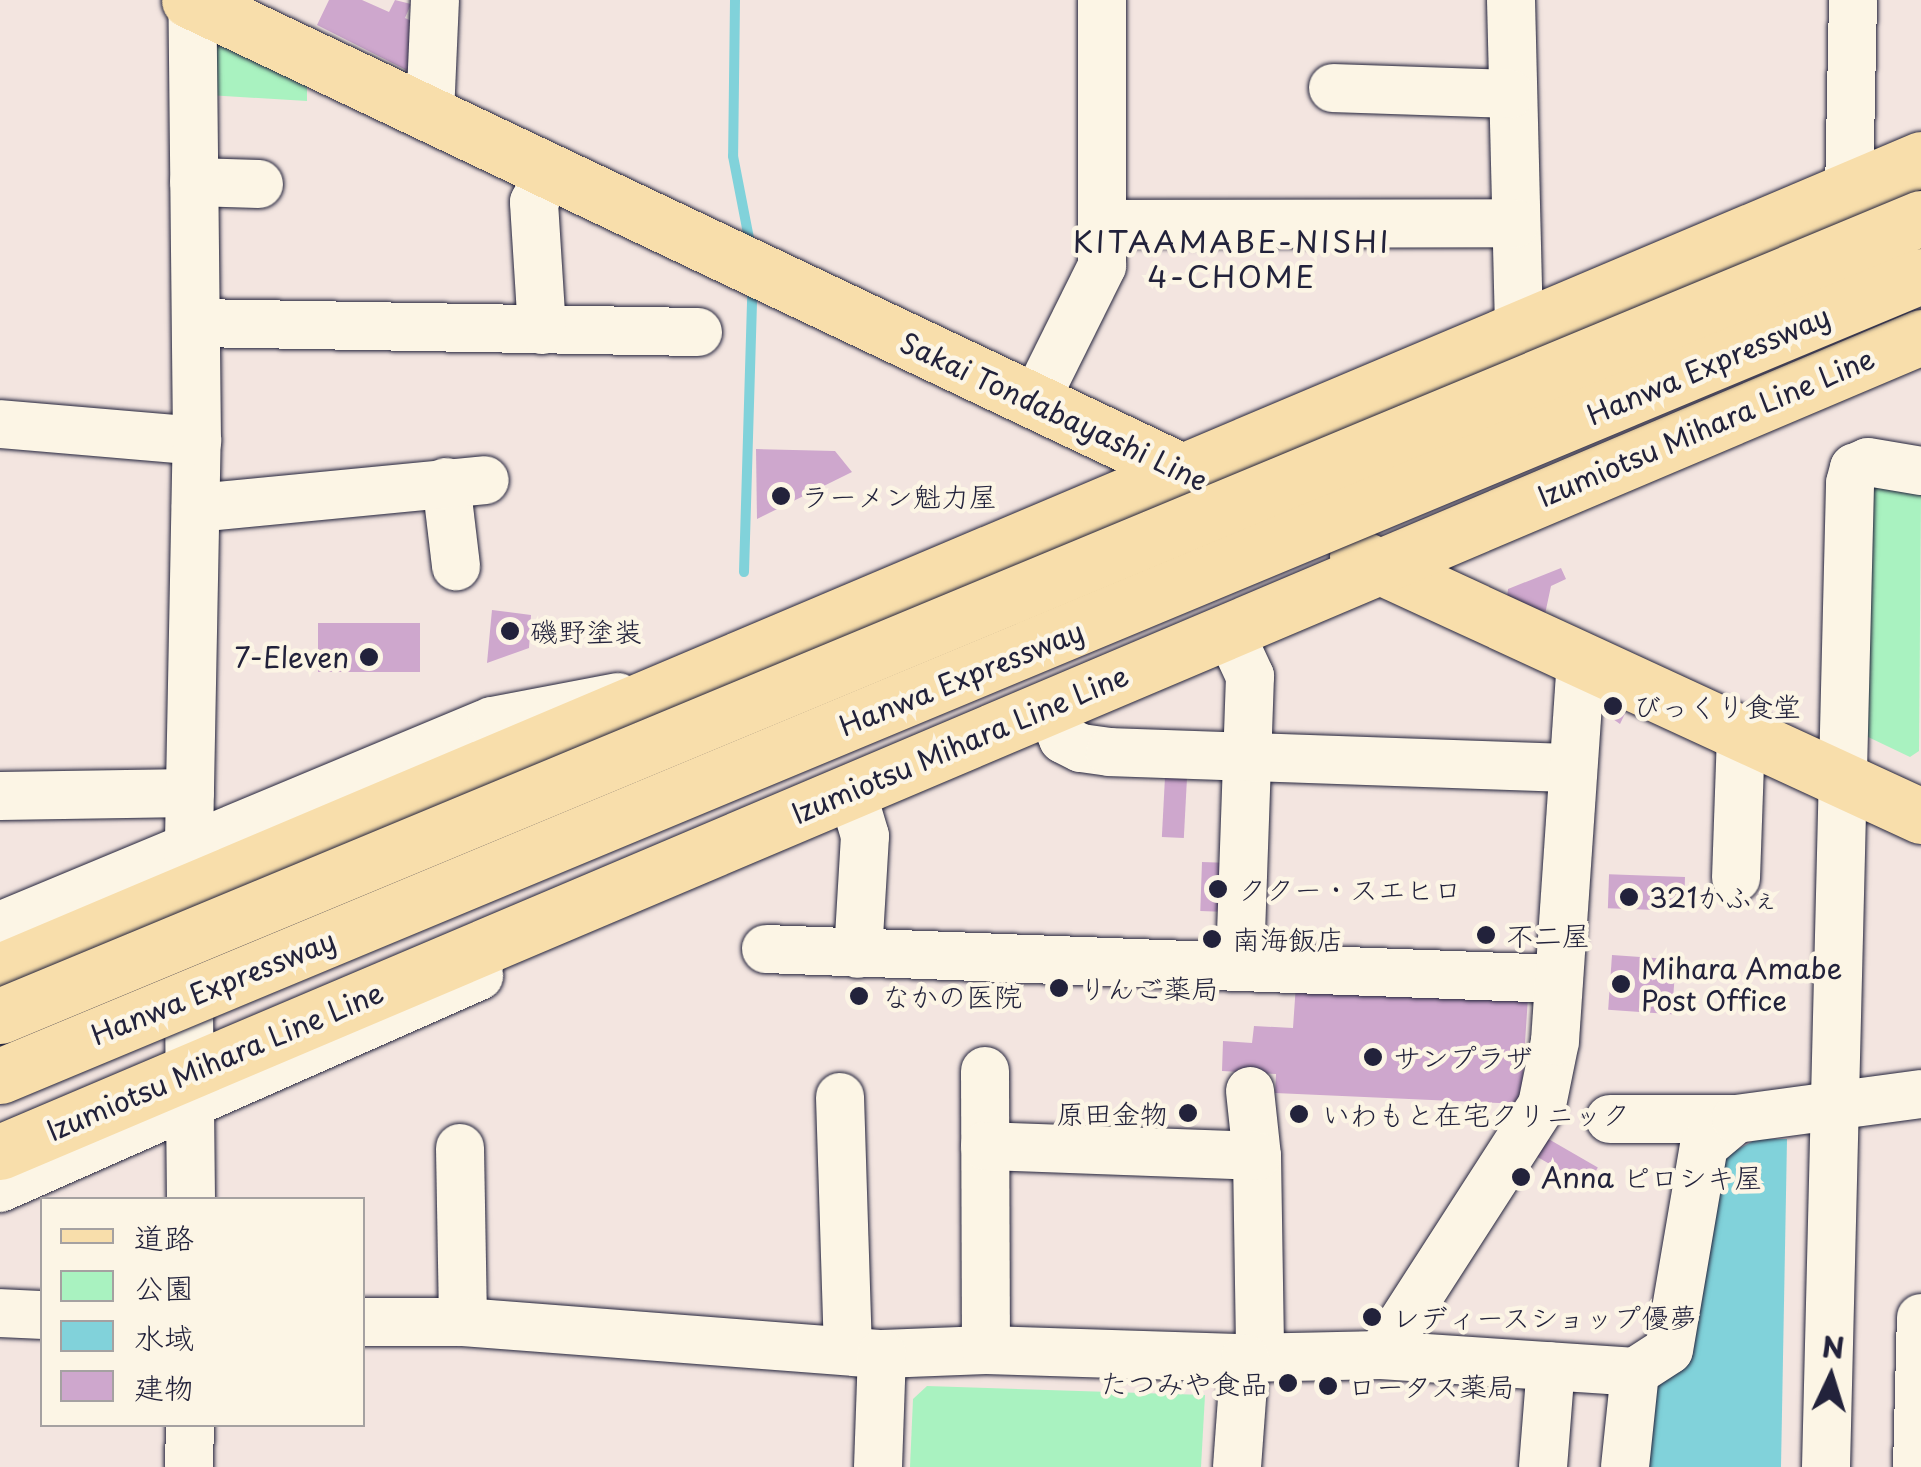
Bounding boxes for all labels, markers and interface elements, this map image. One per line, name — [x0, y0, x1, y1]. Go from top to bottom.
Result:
district label: KITAAMABE-NISHI 4-CHOME — [1073, 223, 1391, 294]
street label: Hanwa Expressway — [1581, 298, 1835, 432]
street label: Sakai Tondabayashi Line — [893, 324, 1215, 498]
street label: Izumiotsu Mihara Line Line — [1532, 341, 1880, 513]
place label: ラーメン魁力屋 — [801, 479, 997, 513]
marker: ラーメン魁力屋 — [770, 485, 792, 507]
street label: Hanwa Expressway — [834, 613, 1088, 743]
place label: 磯野塗装 — [530, 614, 642, 648]
marker: 磯野塗装 — [499, 620, 521, 642]
place label: 7-Eleven — [235, 640, 349, 674]
marker: 7-Eleven — [358, 646, 380, 668]
street label: Izumiotsu Mihara Line Line — [786, 658, 1134, 830]
place label: びっくり食堂 — [1633, 689, 1801, 723]
marker: びっくり食堂 — [1602, 695, 1624, 717]
place label: ククー・スエヒロ — [1238, 872, 1462, 906]
marker: ククー・スエヒロ — [1207, 878, 1229, 900]
place label: 321かふぇ — [1649, 880, 1781, 914]
marker: 321かふぇ — [1618, 886, 1640, 908]
place label: 不二屋 — [1506, 918, 1590, 952]
street label: Hanwa Expressway — [86, 922, 340, 1052]
place label: 南海飯店 — [1232, 922, 1344, 956]
marker: 不二屋 — [1475, 924, 1497, 946]
marker: 南海飯店 — [1201, 928, 1223, 950]
place label: Mihara Amabe Post Office — [1641, 951, 1844, 1017]
place label: りんご薬局 — [1079, 971, 1219, 1005]
marker: Mihara Amabe Post Office — [1610, 973, 1632, 995]
street label: Izumiotsu Mihara Line Line — [41, 975, 389, 1147]
marker: りんご薬局 — [1048, 977, 1070, 999]
place label: なかの医院 — [882, 979, 1022, 1013]
marker: なかの医院 — [846, 983, 872, 1009]
place label: サンプラザ — [1393, 1040, 1533, 1074]
marker: サンプラザ — [1362, 1046, 1384, 1068]
place label: 原田金物 — [1056, 1096, 1168, 1130]
place label: いわもと在宅クリニック — [1322, 1097, 1630, 1131]
marker: いわもと在宅クリニック — [1286, 1101, 1312, 1127]
marker: 原田金物 — [1177, 1102, 1199, 1124]
place label: Anna ピロシキ屋 — [1541, 1160, 1762, 1194]
marker: Anna ピロシキ屋 — [1510, 1166, 1532, 1188]
legend — [40, 1197, 365, 1427]
text: 道路 — [134, 1214, 194, 1259]
text: 公園 — [134, 1264, 194, 1309]
place label: レディースショップ優夢 — [1392, 1300, 1700, 1334]
marker: レディースショップ優夢 — [1361, 1306, 1383, 1328]
text: 水域 — [134, 1314, 194, 1359]
text: N — [1821, 1324, 1846, 1369]
north arrow — [1781, 1327, 1881, 1427]
text: 建物 — [134, 1364, 194, 1409]
place label: たつみや食品 — [1100, 1366, 1268, 1400]
place label: ロータス薬局 — [1348, 1369, 1516, 1403]
marker: たつみや食品 — [1277, 1372, 1299, 1394]
marker: ロータス薬局 — [1317, 1375, 1339, 1397]

